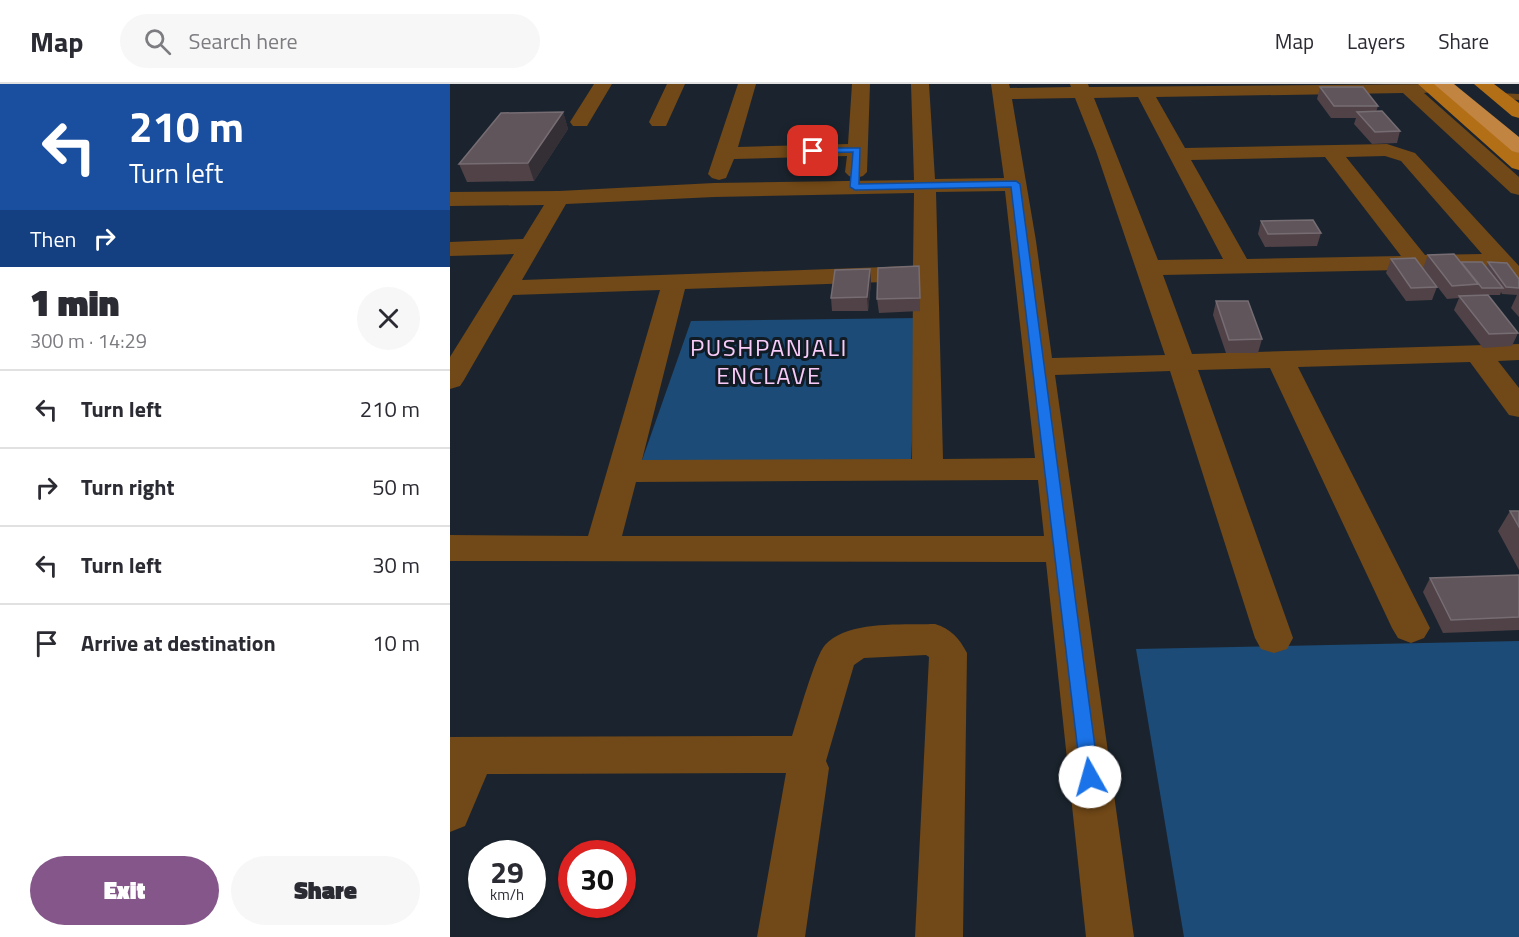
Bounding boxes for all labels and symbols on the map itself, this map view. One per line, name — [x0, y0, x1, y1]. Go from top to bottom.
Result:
pin — [787, 125, 838, 176]
district label: PUSHPANJALI ENCLAVE — [690, 329, 848, 393]
position arrow — [1058, 745, 1122, 809]
speed limit sign: 30 — [558, 840, 636, 918]

